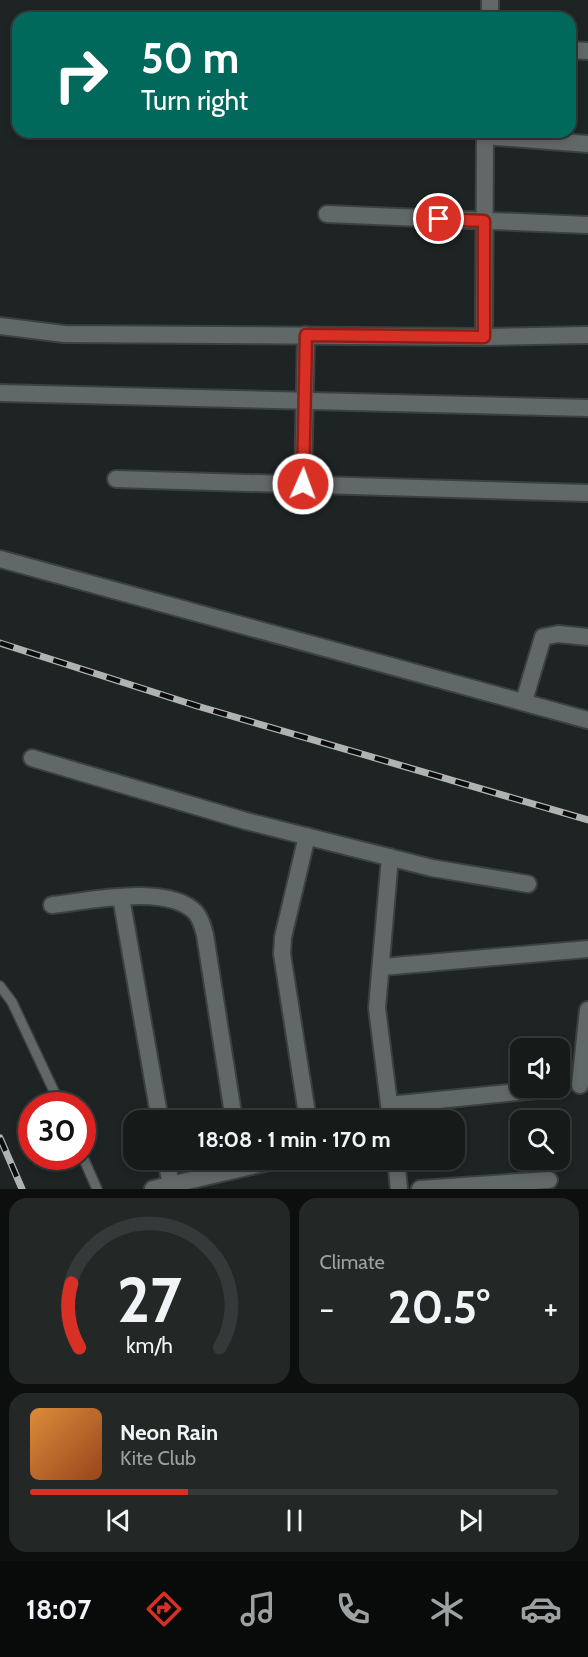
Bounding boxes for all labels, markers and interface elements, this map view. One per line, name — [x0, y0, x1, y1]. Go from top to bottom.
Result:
text: 50 m — [141, 32, 239, 84]
icon: right — [42, 36, 120, 114]
text: Turn right — [141, 84, 248, 117]
pin — [413, 193, 464, 244]
icon: arrive — [422, 202, 455, 235]
position arrow — [271, 452, 335, 516]
map controls — [510, 1038, 570, 1170]
button: sound — [510, 1038, 570, 1098]
speed limit sign: 30 — [18, 1092, 96, 1170]
button: search — [510, 1110, 570, 1170]
text: 18:08 · 1 min · 170 m — [197, 1126, 391, 1153]
text: Climate — [320, 1250, 385, 1274]
text: 27 — [117, 1262, 182, 1338]
text: 20.5° — [388, 1280, 490, 1334]
text: − — [320, 1288, 334, 1328]
text: + — [543, 1288, 558, 1328]
text: km/h — [126, 1332, 173, 1358]
text: Neon Rain — [120, 1419, 218, 1446]
text: Kite Club — [120, 1446, 196, 1470]
icon: previous — [102, 1504, 135, 1537]
icon: pause — [278, 1504, 311, 1537]
icon: next — [454, 1504, 487, 1537]
icon: directions — [143, 1588, 185, 1630]
icon: music — [237, 1588, 279, 1630]
icon: phone — [332, 1588, 374, 1630]
icon: climate — [426, 1588, 468, 1630]
icon: car — [520, 1588, 562, 1630]
text: 18:07 — [26, 1593, 91, 1626]

